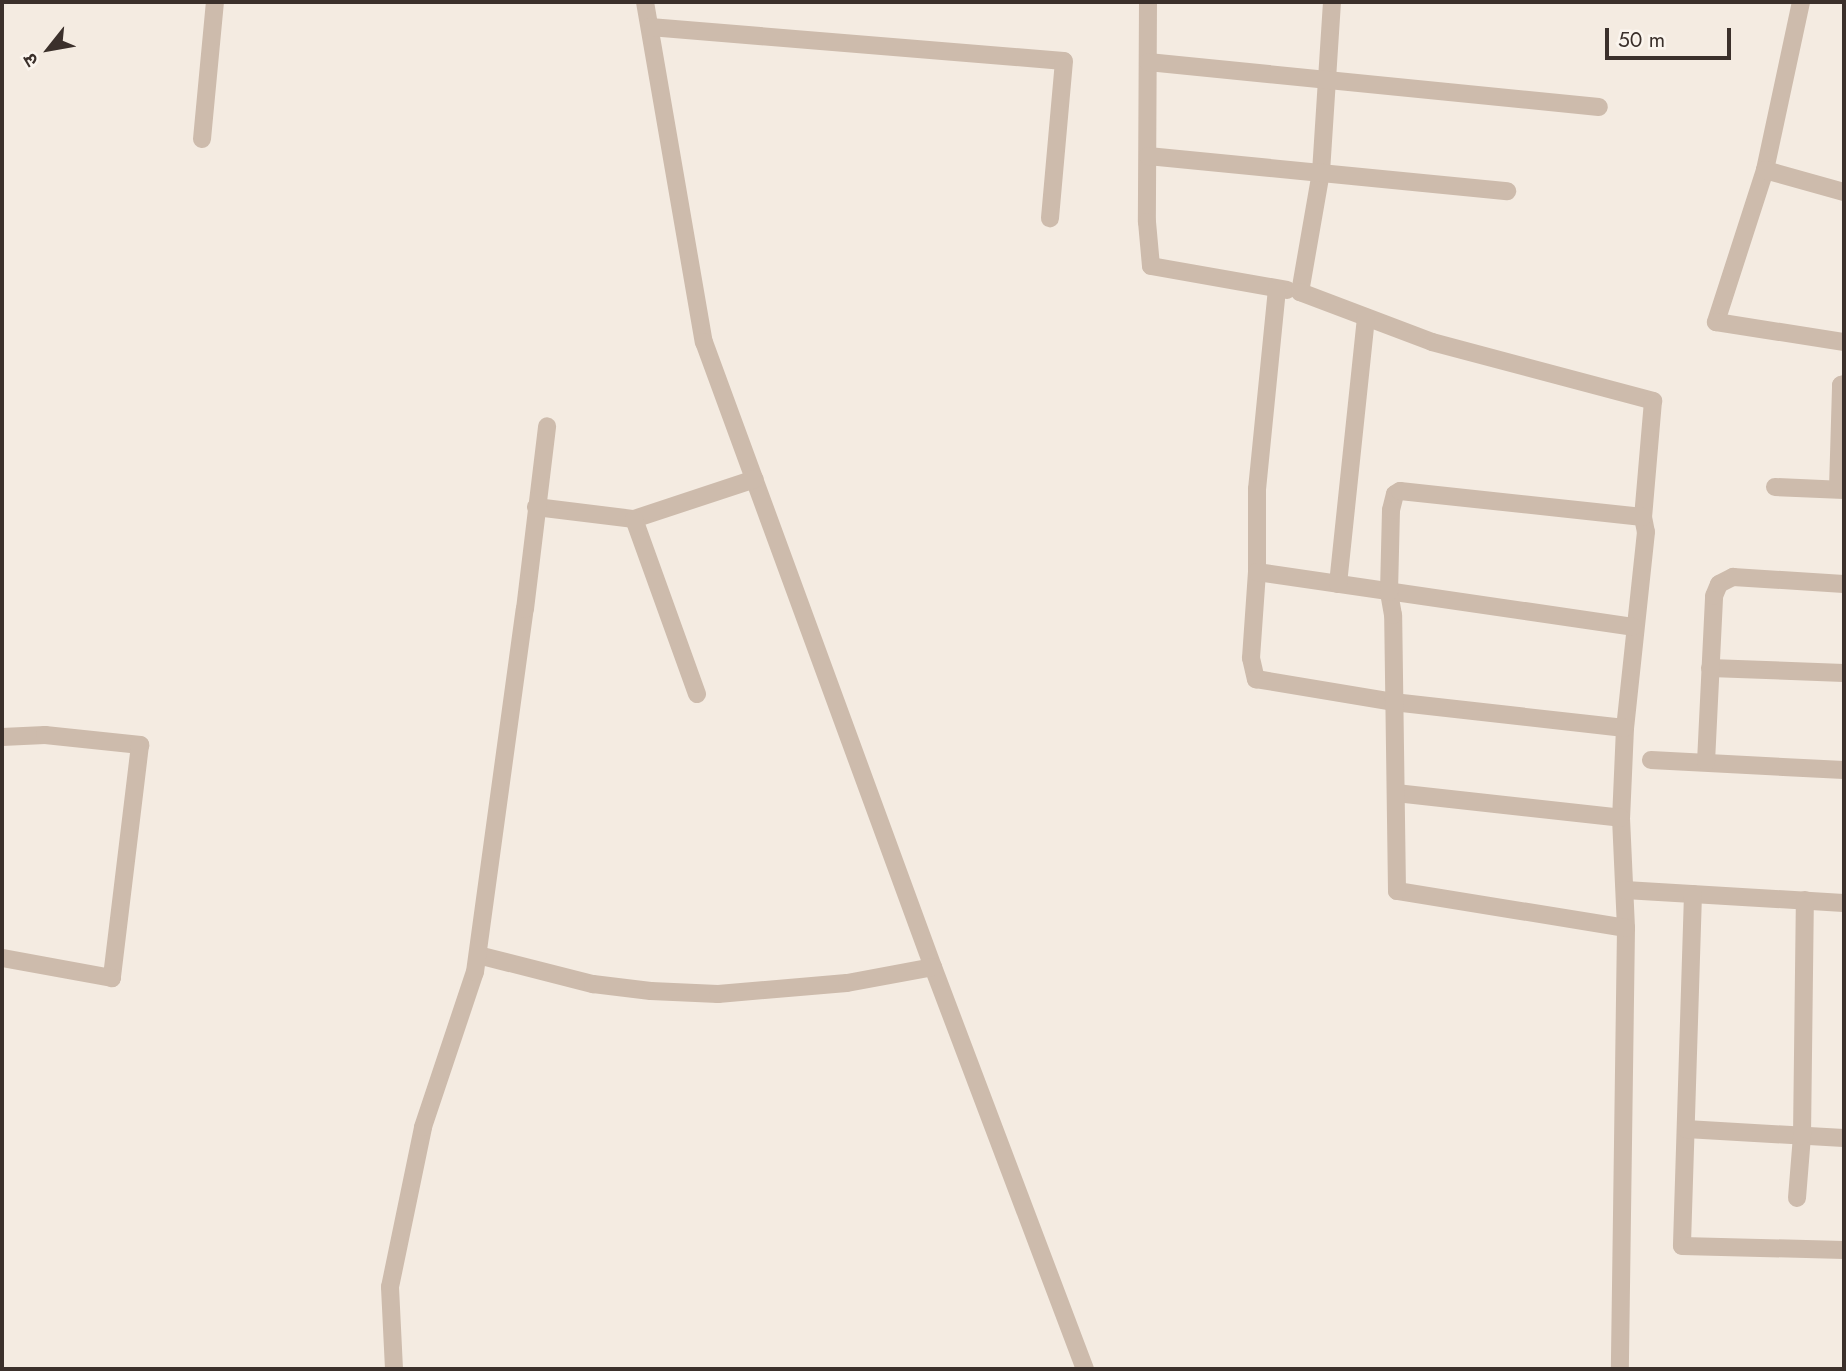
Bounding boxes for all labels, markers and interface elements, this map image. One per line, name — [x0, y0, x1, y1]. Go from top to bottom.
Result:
north arrow — [14, 14, 84, 84]
scale bar — [1608, 14, 1734, 58]
text: 50 m — [1618, 25, 1665, 55]
text: उ — [16, 48, 45, 72]

